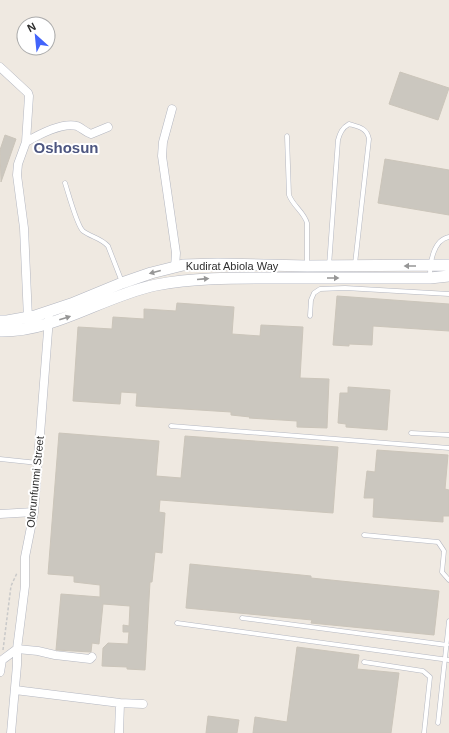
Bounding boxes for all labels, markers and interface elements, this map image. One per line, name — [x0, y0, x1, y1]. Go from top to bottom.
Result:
north arrow — [16, 16, 56, 56]
text: N — [25, 20, 38, 34]
district label: Oshosun — [33, 139, 99, 156]
street label: Kudirat Abiola Way — [186, 260, 279, 272]
one-way arrow — [403, 263, 416, 269]
one-way arrow — [149, 270, 161, 276]
one-way arrow — [327, 275, 340, 281]
one-way arrow — [197, 276, 209, 283]
one-way arrow — [59, 314, 71, 320]
street label: Olorunfunmi Street — [24, 435, 46, 529]

